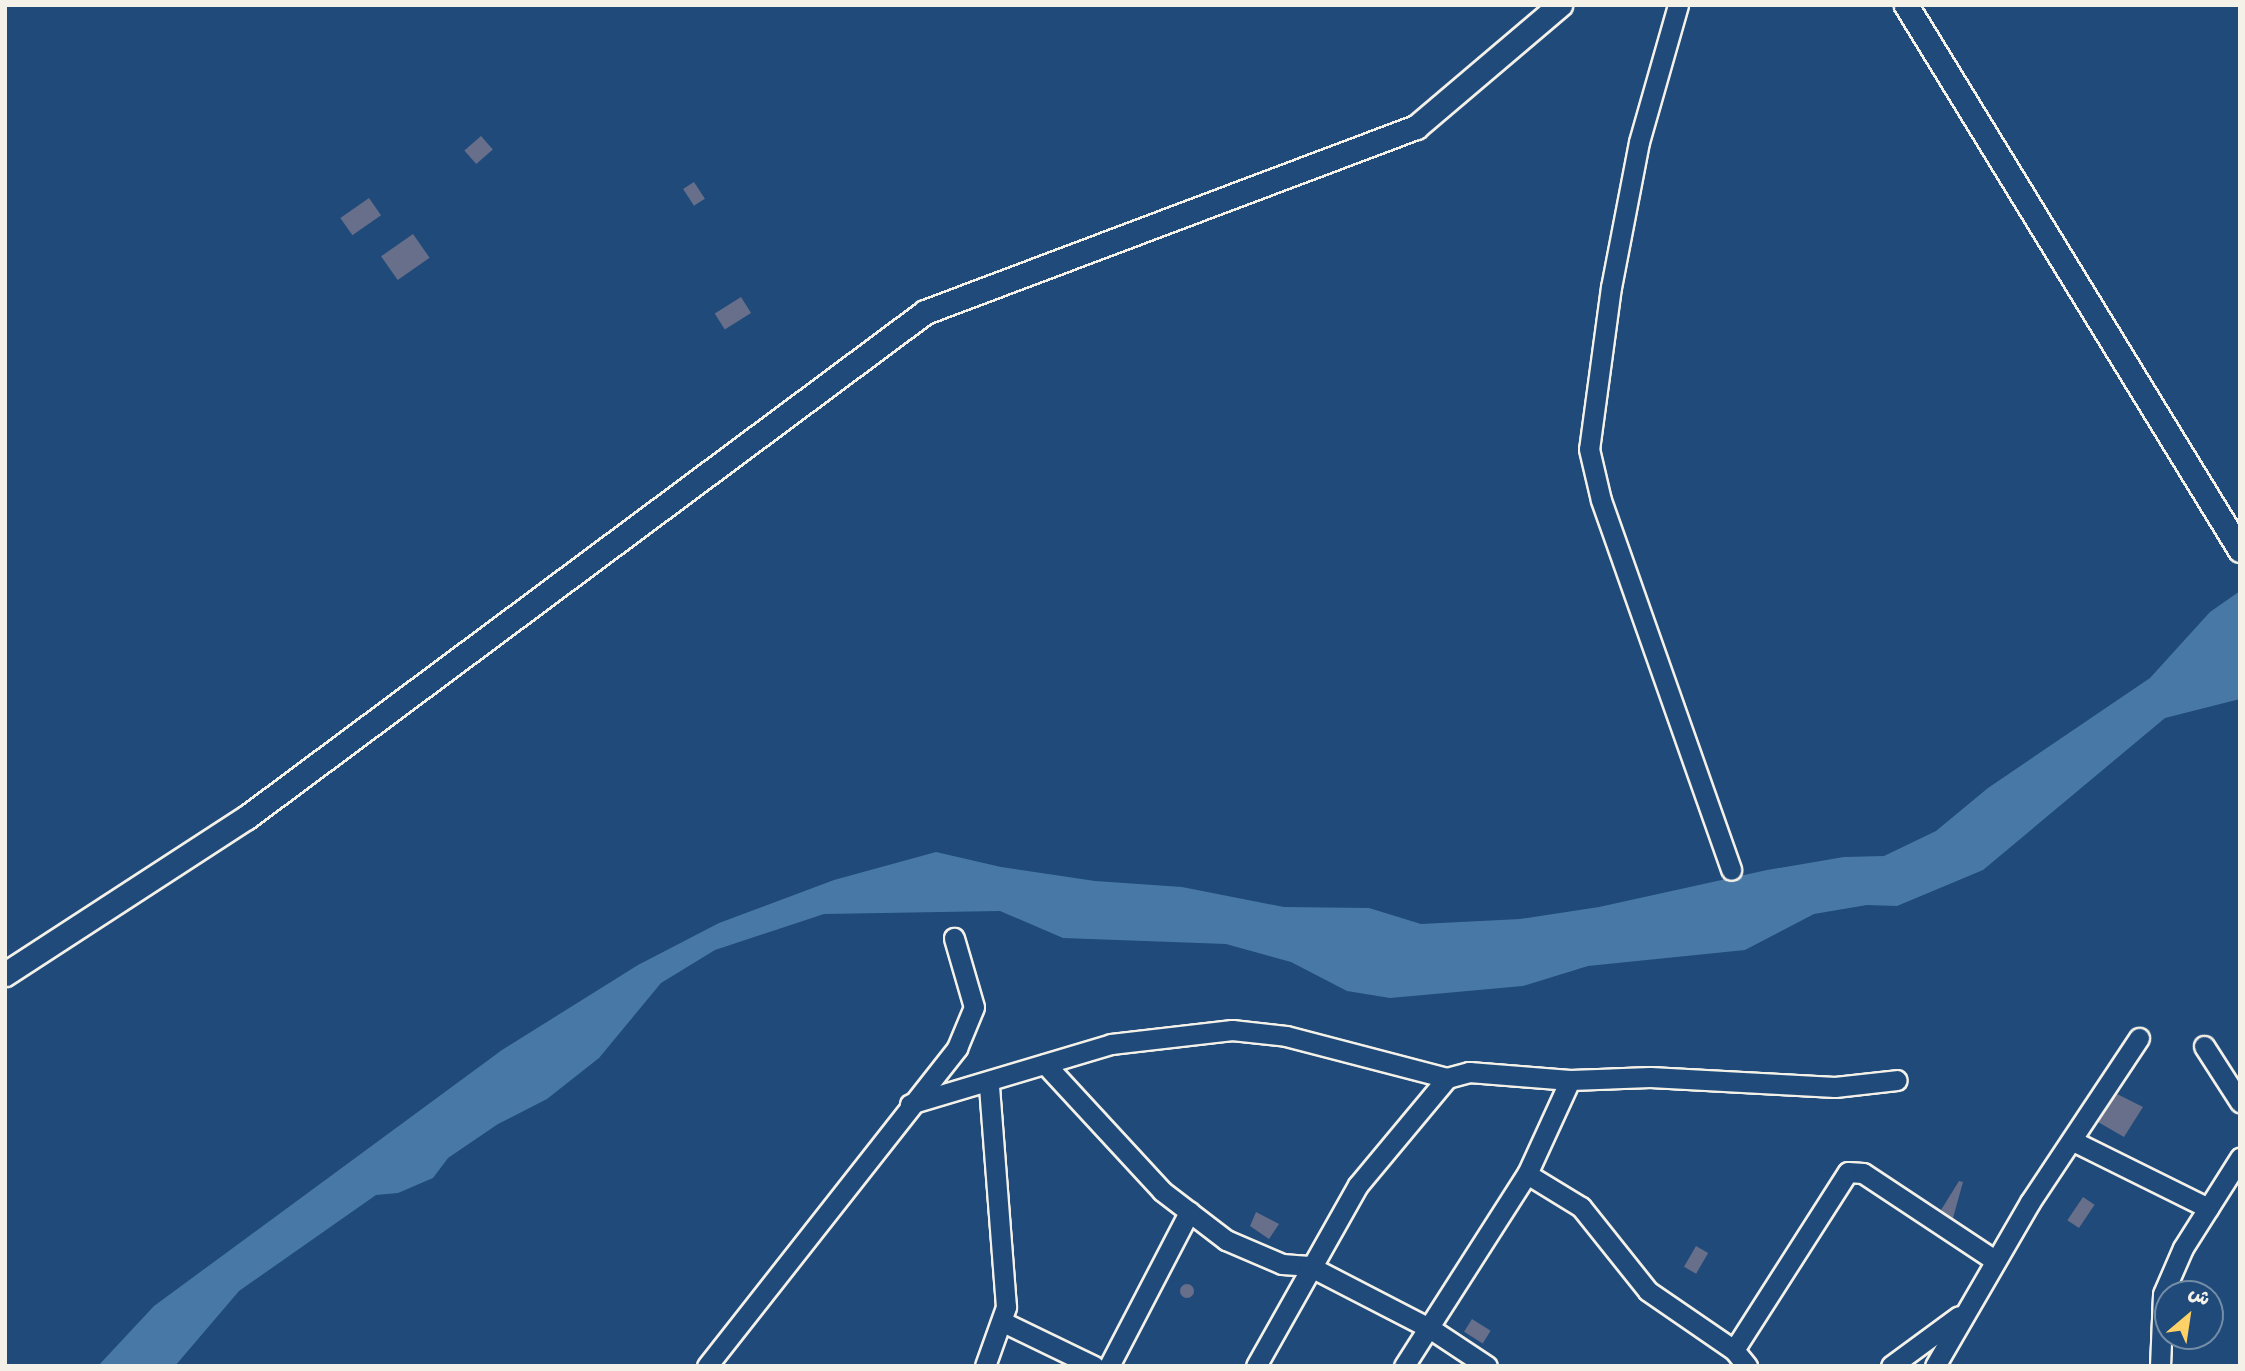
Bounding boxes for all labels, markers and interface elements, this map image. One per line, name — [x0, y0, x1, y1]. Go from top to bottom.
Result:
north arrow — [2154, 1280, 2224, 1350]
text: ش — [2184, 1283, 2213, 1313]

